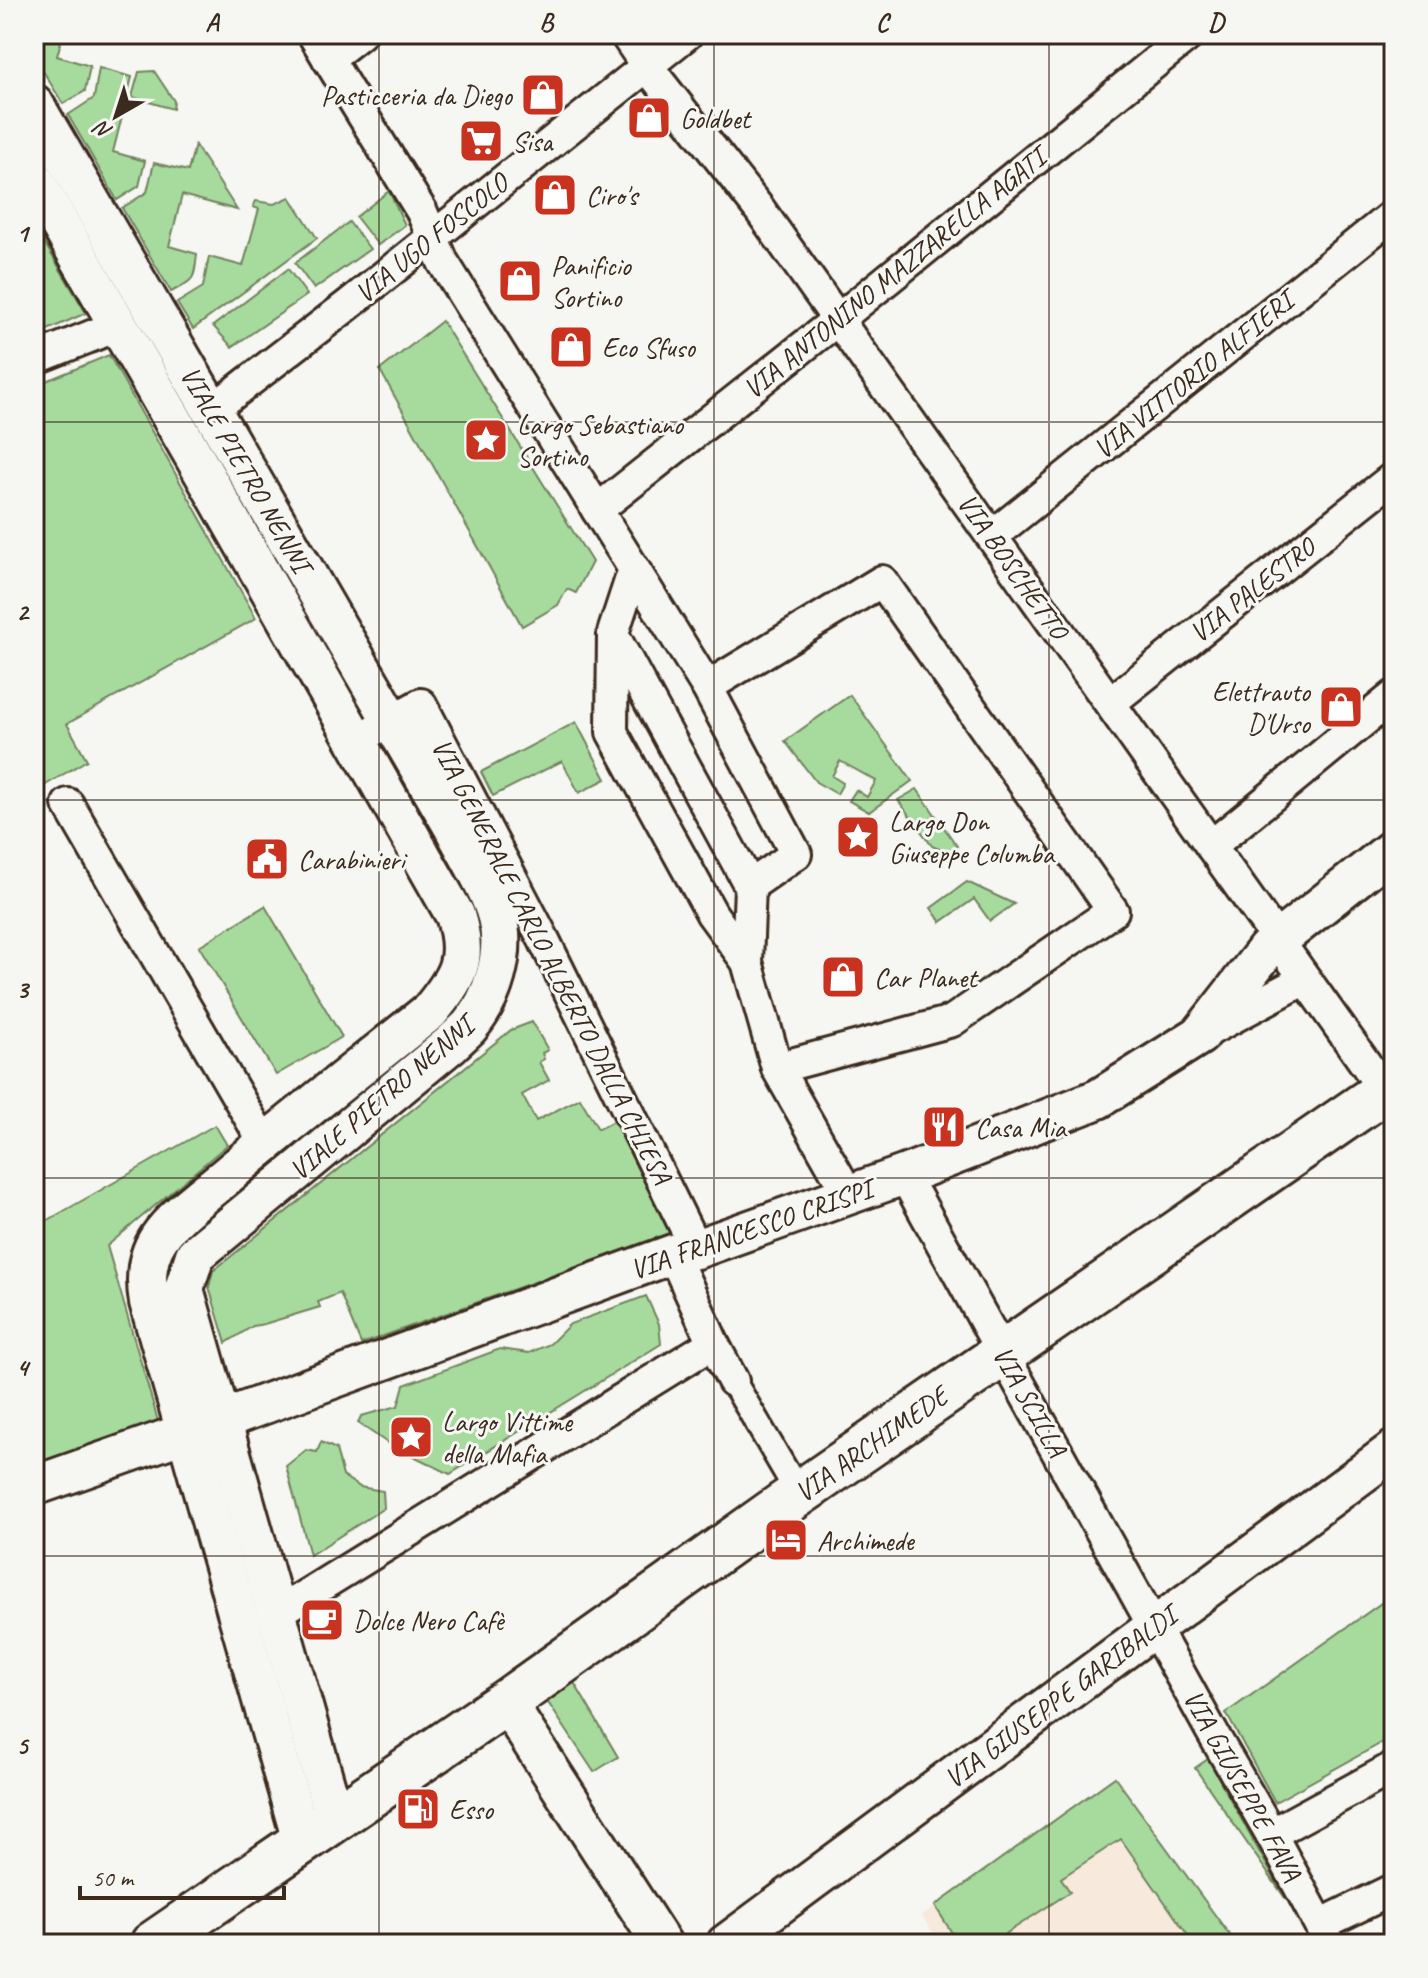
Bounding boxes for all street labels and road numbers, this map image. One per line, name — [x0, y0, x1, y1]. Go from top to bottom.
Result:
street label: VIA ANTONINO MAZZARELLA AGATI — [736, 136, 1057, 406]
street label: VIA UGO FOSCOLO — [347, 164, 517, 310]
street label: VIA VITTORIO ALFIERI — [1086, 280, 1304, 466]
street label: VIALE PIETRO NENNI — [173, 360, 322, 583]
street label: VIA BOSCHETTO — [950, 487, 1078, 648]
street label: VIA PALESTRO — [1182, 528, 1324, 650]
street label: VIA GENERALE CARLO ALBERTO DALLA CHIESA — [424, 733, 681, 1191]
street label: VIALE PIETRO NENNI — [282, 1005, 484, 1187]
street label: VIA FRANCESCO CRISPI — [625, 1169, 882, 1287]
street label: VIA SCILLA — [985, 1340, 1076, 1464]
street label: VIA ARCHIMEDE — [788, 1376, 957, 1510]
street label: VIA GIUSEPPE GARIBALDI — [937, 1595, 1188, 1796]
street label: VIA GIUSEPPE FAVA — [1176, 1683, 1310, 1887]

